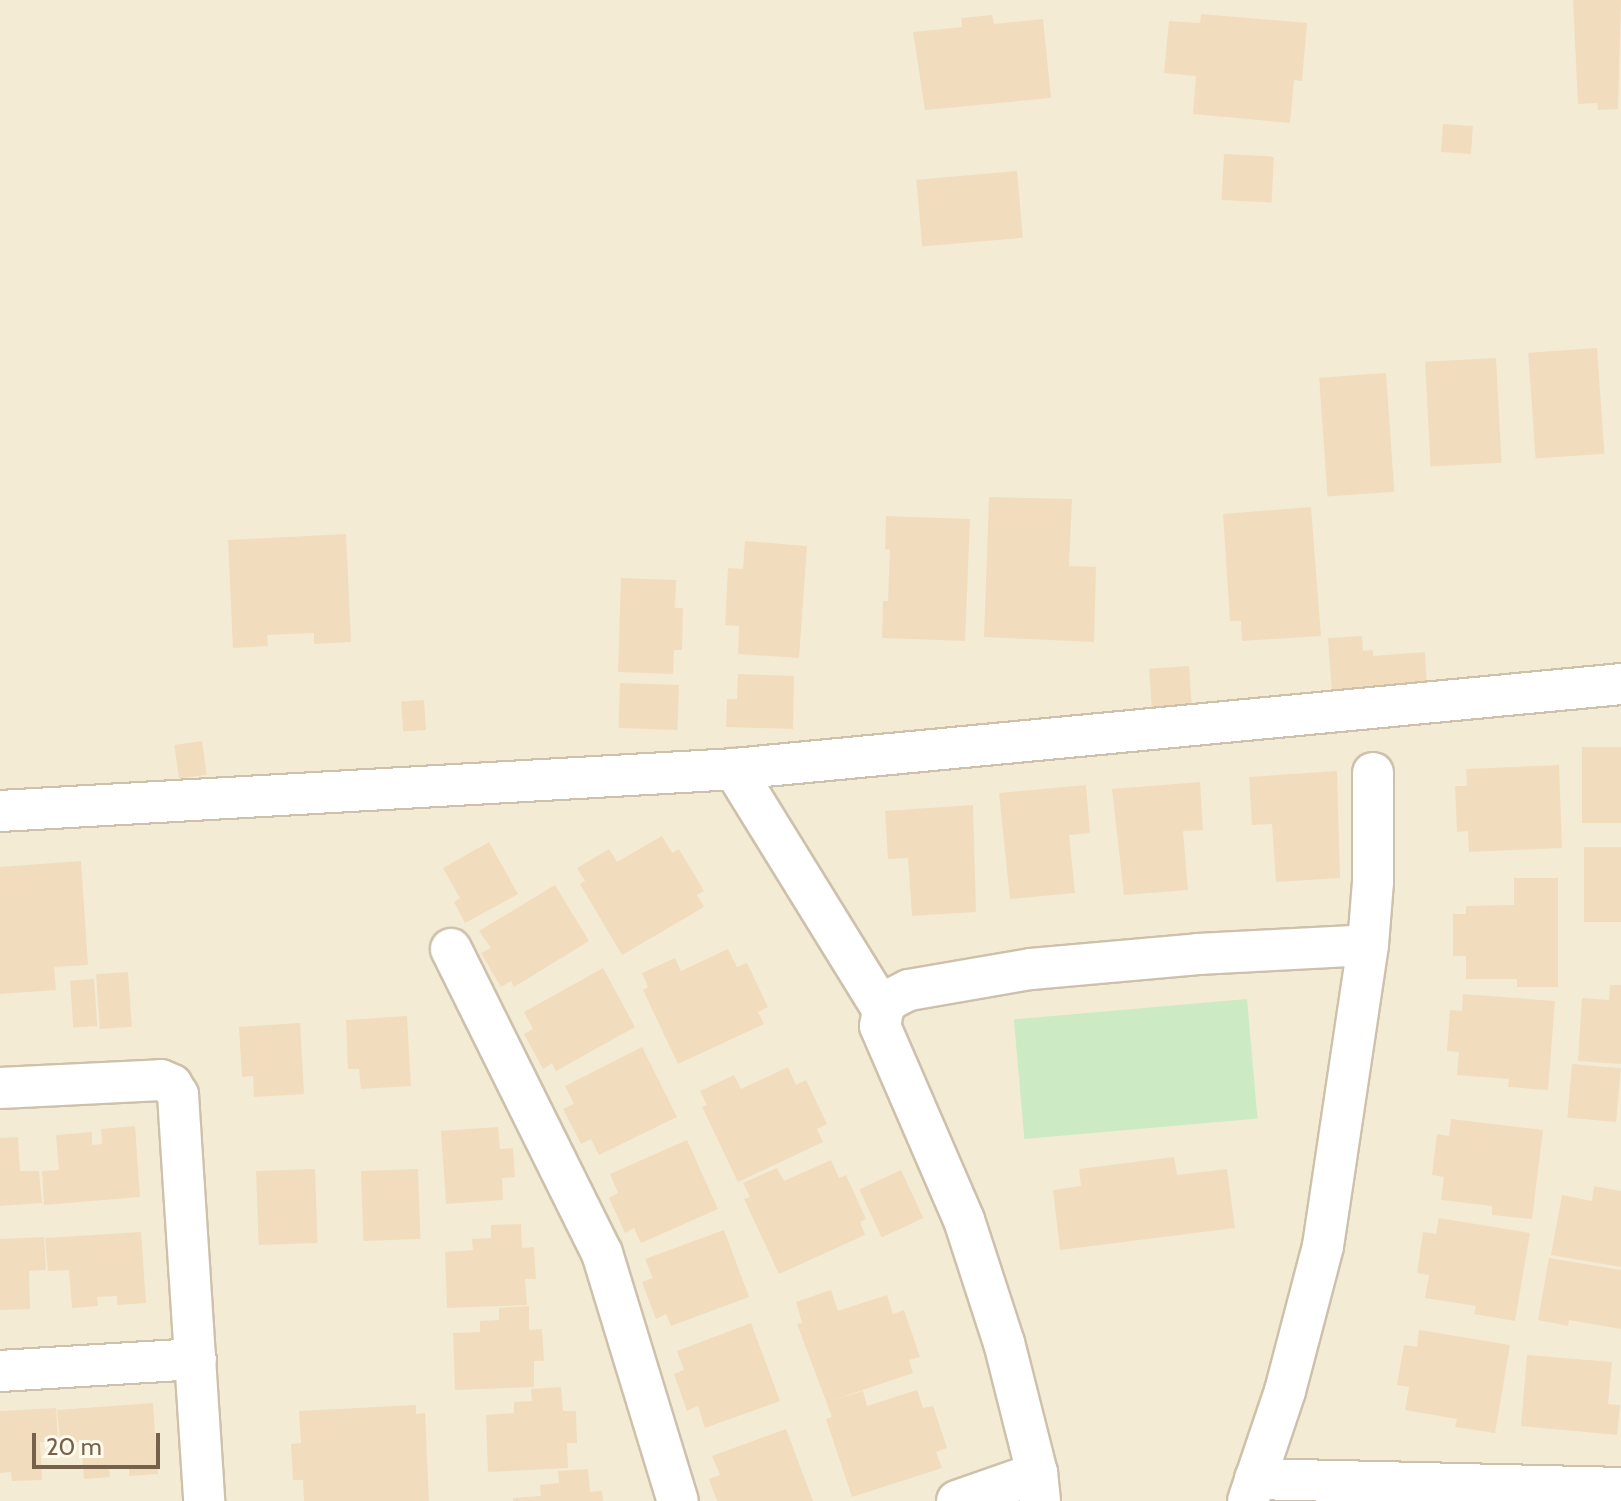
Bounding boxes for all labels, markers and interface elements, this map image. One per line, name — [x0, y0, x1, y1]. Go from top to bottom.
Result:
scale bar — [36, 1417, 164, 1467]
text: 20 m — [46, 1432, 102, 1461]

